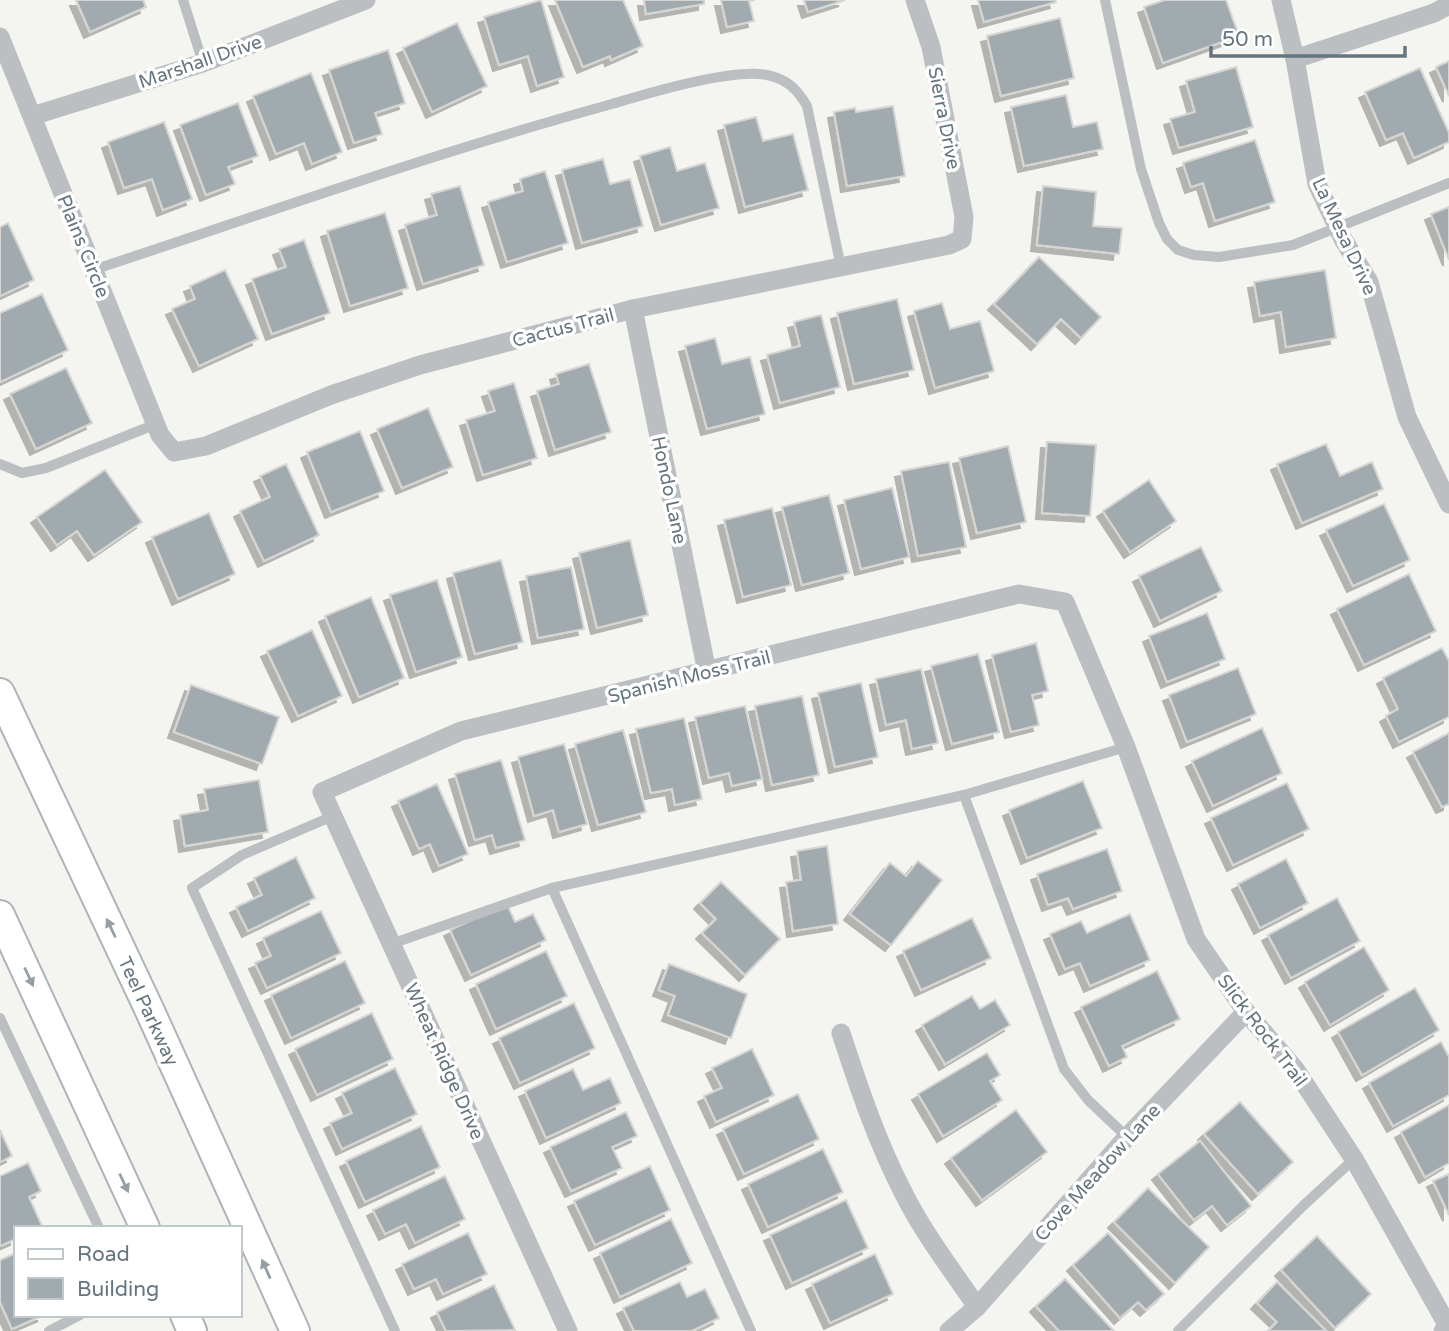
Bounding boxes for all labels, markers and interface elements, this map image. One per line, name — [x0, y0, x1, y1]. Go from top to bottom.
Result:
scale bar — [1211, 14, 1405, 58]
text: 50 m — [1222, 27, 1273, 52]
street label: Marshall Drive — [136, 31, 265, 93]
street label: Sierra Drive — [923, 65, 965, 171]
street label: La Mesa Drive — [1307, 174, 1381, 299]
street label: Plains Circle — [52, 192, 114, 301]
street label: Cactus Trail — [510, 304, 617, 352]
street label: Hondo Lane — [647, 434, 691, 546]
street label: Spanish Moss Trail — [606, 646, 773, 708]
one-way arrow — [105, 918, 116, 938]
street label: Teel Parkway — [113, 953, 183, 1069]
one-way arrow — [23, 967, 34, 987]
street label: Slick Rock Trail — [1213, 970, 1312, 1091]
street label: Wheat Ridge Drive — [400, 980, 488, 1143]
street label: Cove Meadow Lane — [1030, 1100, 1165, 1246]
one-way arrow — [119, 1173, 130, 1194]
legend — [14, 1226, 242, 1317]
text: Road — [77, 1242, 130, 1267]
one-way arrow — [260, 1259, 272, 1279]
text: Building — [77, 1277, 159, 1302]

